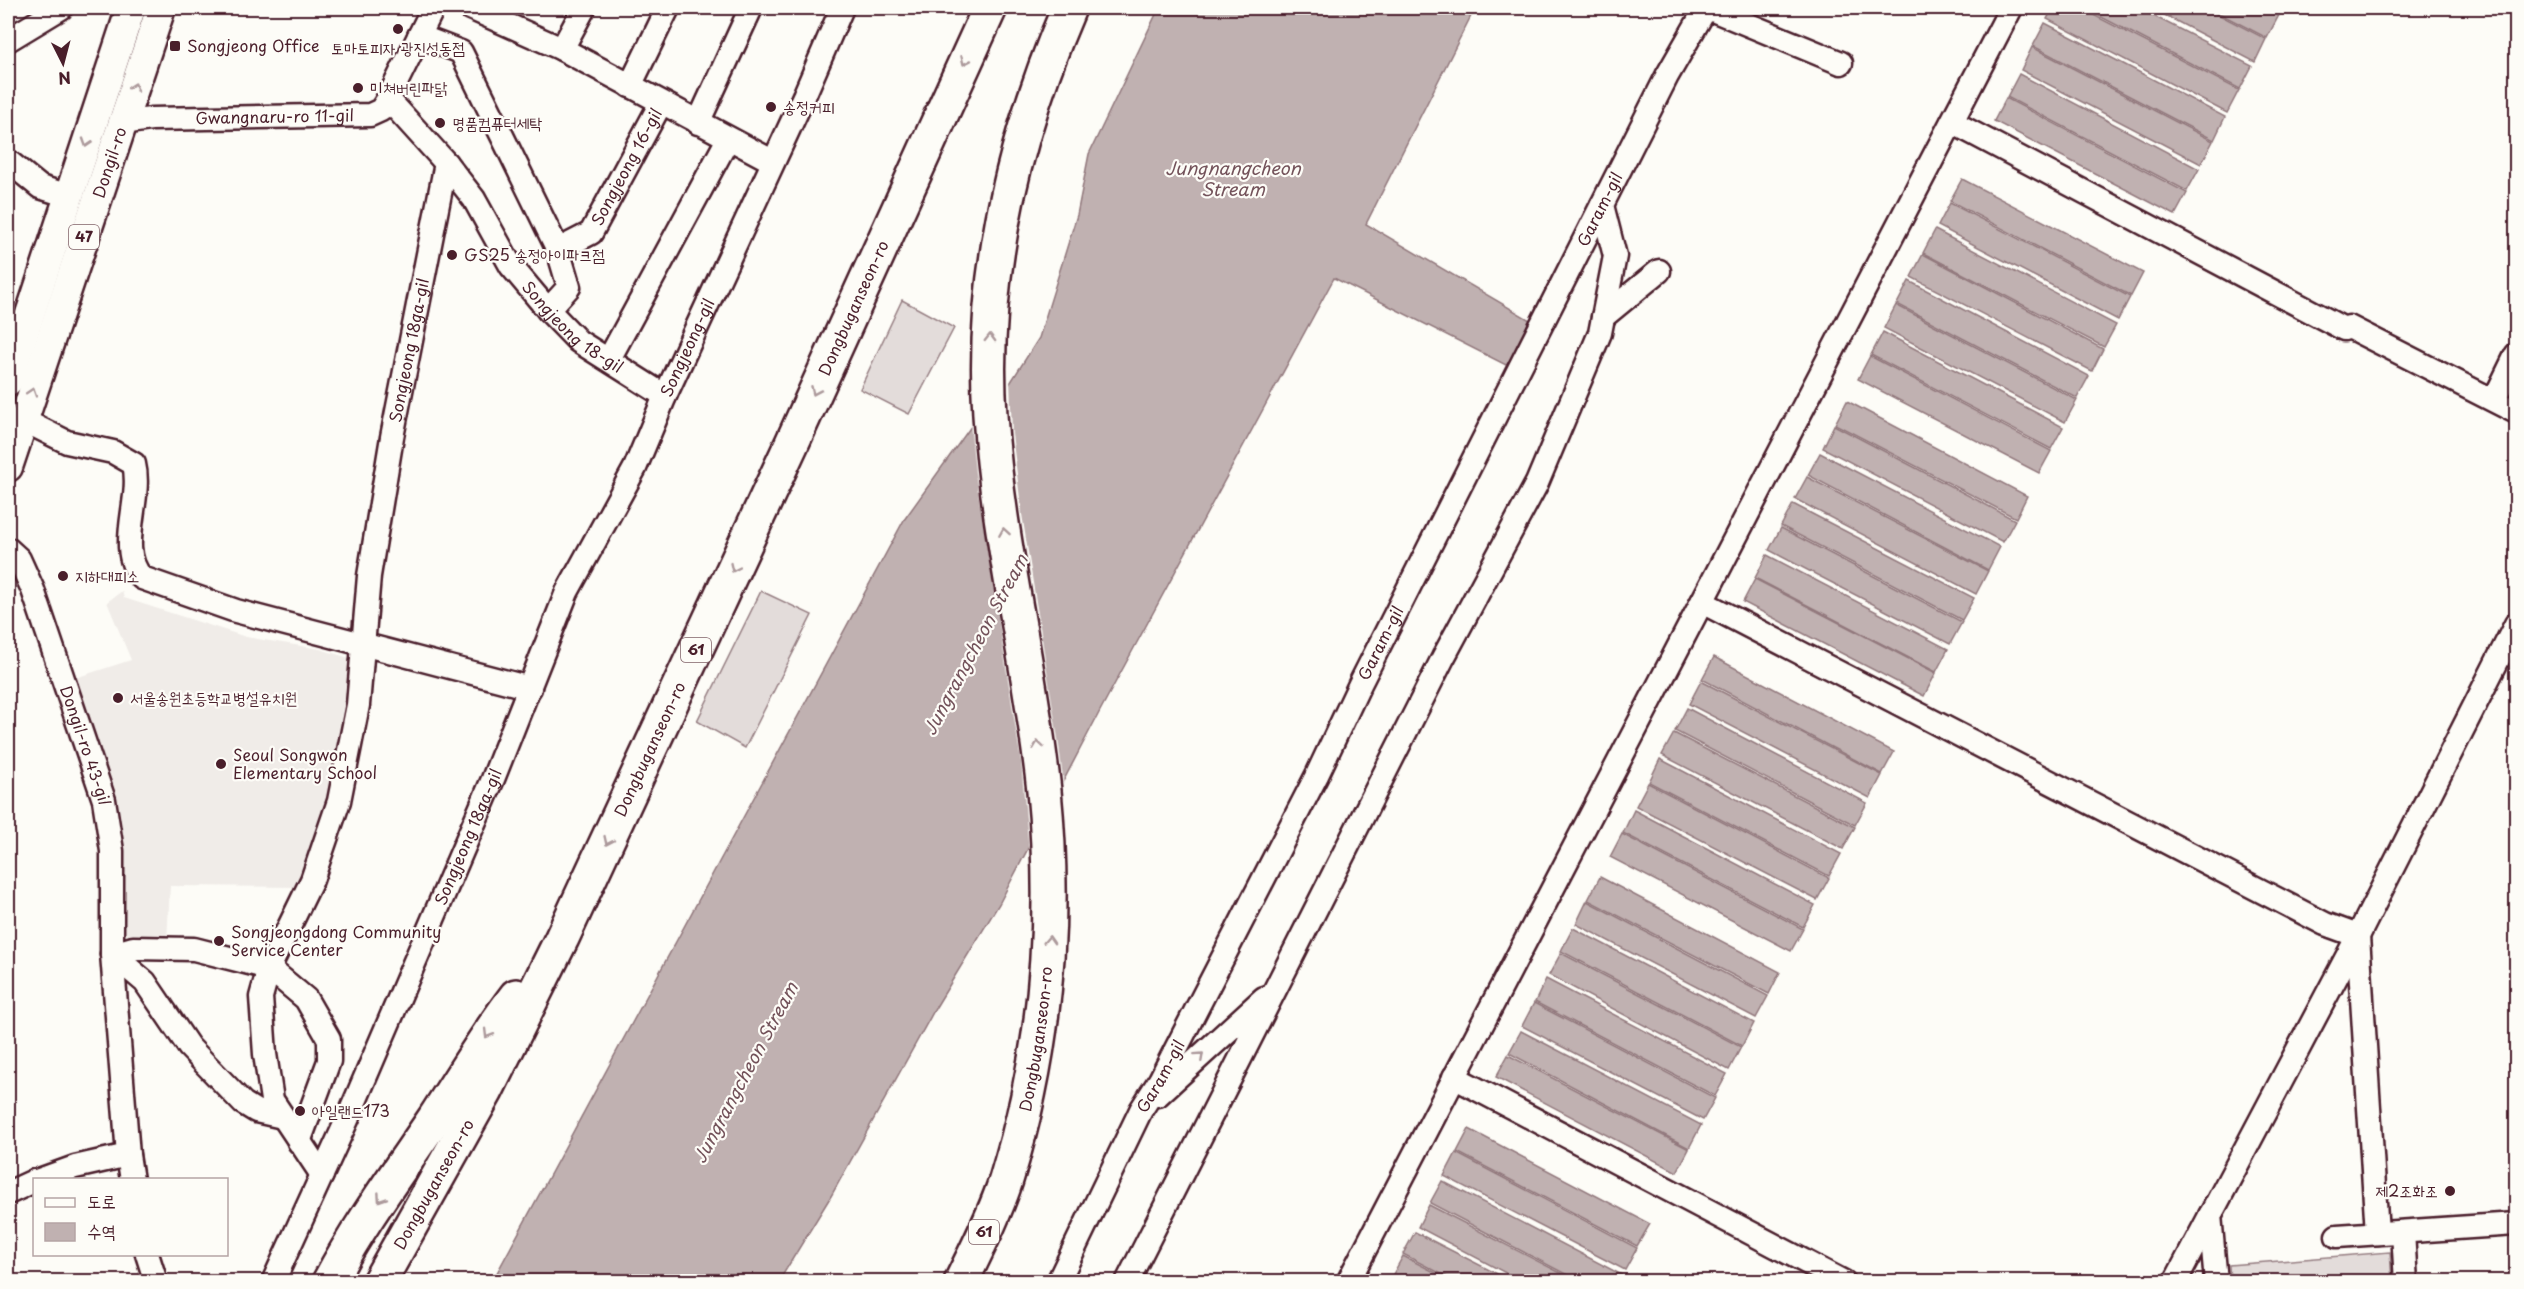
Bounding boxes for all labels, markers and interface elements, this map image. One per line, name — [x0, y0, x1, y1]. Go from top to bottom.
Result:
marker: 토마토피자 광진성동점 — [391, 22, 405, 36]
north arrow — [33, 33, 93, 93]
place label: Songjeong Office — [187, 33, 320, 57]
place label: 토마토피자 광진성동점 — [331, 35, 465, 59]
marker: Songjeong Office — [168, 39, 182, 53]
one-way arrow — [961, 54, 973, 65]
text: N — [57, 66, 72, 92]
place label: 미쳐버린파닭 — [370, 75, 447, 99]
marker: 미쳐버린파닭 — [351, 81, 365, 95]
one-way arrow — [127, 83, 139, 93]
place label: 송정커피 — [783, 94, 835, 118]
marker: 송정커피 — [764, 100, 778, 114]
street label: Gwangnaru-ro 11-gil — [195, 102, 354, 129]
street label: Songjeong 16-gil — [584, 103, 667, 229]
place label: 명품컴퓨터세탁 — [452, 110, 542, 134]
marker: 명품컴퓨터세탁 — [433, 116, 447, 130]
street label: Dongil-ro — [86, 123, 132, 201]
one-way arrow — [81, 137, 94, 148]
water label: Jungnangcheon Stream — [1165, 154, 1302, 202]
street label: Garam-gil — [1570, 167, 1628, 250]
road number: 47 — [69, 225, 99, 249]
street label: Dongbuganseon-ro — [811, 236, 894, 379]
place label: GS25 송정아이파크점 — [464, 242, 605, 266]
marker: GS25 송정아이파크점 — [445, 248, 459, 262]
street label: Songjeong 18-gil — [517, 275, 629, 378]
street label: Songjeong 18ga-gil — [382, 276, 434, 424]
street label: Songjeong-gil — [653, 294, 720, 400]
one-way arrow — [984, 334, 996, 343]
one-way arrow — [811, 385, 823, 396]
one-way arrow — [25, 387, 38, 398]
one-way arrow — [999, 527, 1011, 537]
water label: Jungrangcheon Stream — [915, 548, 1034, 740]
one-way arrow — [729, 562, 741, 573]
place label: 지하대피소 — [75, 563, 139, 587]
marker: 지하대피소 — [56, 569, 70, 583]
street label: Garam-gil — [1351, 601, 1409, 684]
road number: 61 — [681, 638, 711, 662]
street label: Dongbuganseon-ro — [607, 677, 691, 820]
street label: Dongil-ro 43-gil — [55, 682, 118, 807]
place label: 서울송원초등학교병설유치원 — [130, 685, 297, 709]
marker: 서울송원초등학교병설유치원 — [111, 691, 125, 705]
one-way arrow — [1032, 741, 1044, 750]
place label: Seoul Songwon Elementary School — [233, 742, 377, 784]
marker: Seoul Songwon Elementary School — [214, 757, 228, 771]
street label: Songjeong 18ga-gil — [427, 765, 507, 909]
one-way arrow — [604, 834, 616, 845]
place label: Songjeongdong Community Service Center — [231, 919, 441, 961]
marker: Songjeongdong Community Service Center — [212, 934, 226, 948]
one-way arrow — [1042, 935, 1055, 944]
street label: Dongbuganseon-ro — [1012, 965, 1057, 1114]
water label: Jungrangcheon Stream — [685, 976, 804, 1168]
one-way arrow — [483, 1028, 495, 1038]
street label: Garam-gil — [1129, 1035, 1190, 1117]
one-way arrow — [1193, 1052, 1204, 1063]
place label: 아일랜드173 — [312, 1098, 390, 1122]
marker: 아일랜드173 — [293, 1104, 307, 1118]
street label: Dongbuganseon-ro — [387, 1114, 479, 1253]
legend — [33, 1178, 228, 1256]
place label: 제2조화조 — [2375, 1178, 2438, 1202]
marker: 제2조화조 — [2443, 1184, 2457, 1198]
text: 도로 — [87, 1187, 116, 1214]
one-way arrow — [377, 1191, 388, 1202]
text: 수역 — [87, 1217, 116, 1244]
road number: 61 — [969, 1220, 999, 1244]

